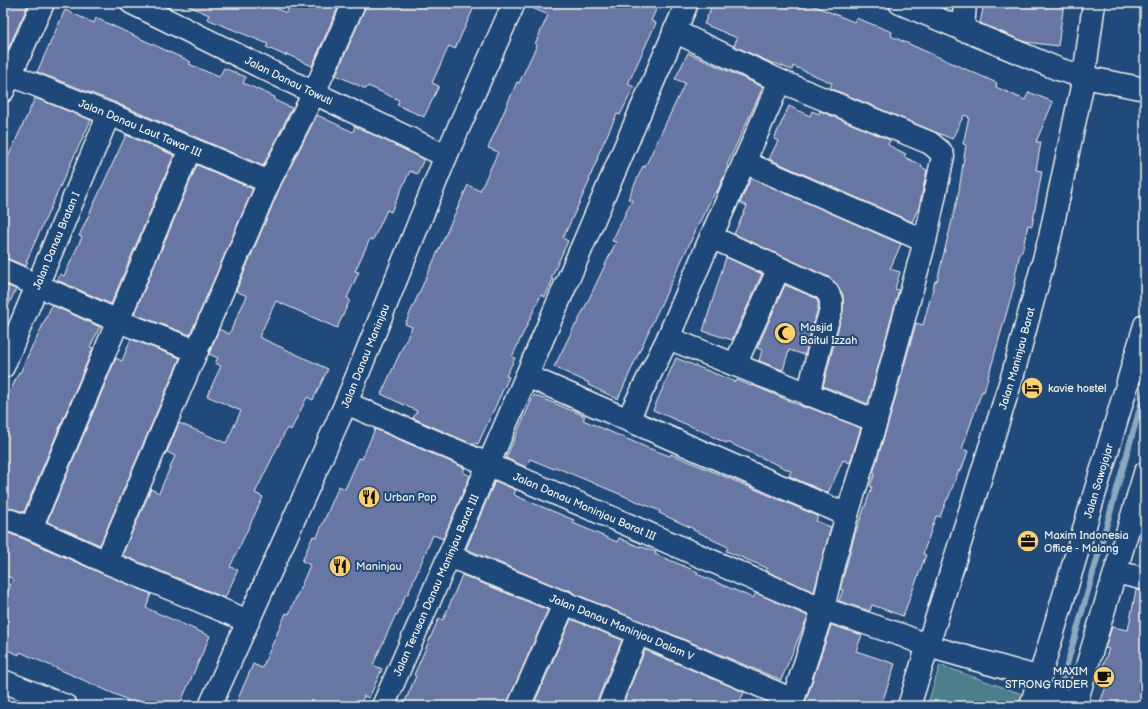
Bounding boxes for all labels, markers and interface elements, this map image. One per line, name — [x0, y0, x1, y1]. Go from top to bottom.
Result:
street label: Jalan Danau Towuti — [243, 53, 335, 107]
street label: Jalan Danau Laut Tawar III — [77, 96, 204, 159]
street label: Jalan Danau Bratan I — [30, 189, 82, 291]
street label: Jalan Danau Maninjau — [338, 302, 392, 410]
street label: Jalan Maninjau Barat — [996, 305, 1037, 411]
mosque icon: Masjid Baitul Izzah — [772, 320, 798, 346]
place label: Masjid Baitul Izzah — [800, 321, 857, 347]
hotel icon: kavie hostel — [1019, 375, 1045, 401]
place label: kavie hostel — [1048, 382, 1107, 395]
street label: Jalan Sawojajar — [1081, 441, 1116, 520]
street label: Jalan Danau Maninjau Barat III — [511, 470, 659, 543]
restaurant icon: Urban Pop — [356, 484, 382, 510]
place label: Urban Pop — [384, 491, 437, 504]
street label: Jalan Terusan Danau Maninjau Barat III — [391, 492, 482, 678]
office icon: Maxim Indonesia Office - Malang — [1015, 528, 1041, 554]
place label: Maxim Indonesia Office - Malang — [1044, 529, 1129, 555]
restaurant icon: Maninjau — [327, 553, 353, 579]
place label: Maninjau — [356, 560, 402, 573]
street label: Jalan Danau Maninjau Dalam V — [548, 591, 696, 663]
cafe icon: MAXIM STRONG RIDER — [1091, 664, 1117, 690]
place label: MAXIM STRONG RIDER — [1005, 665, 1088, 691]

